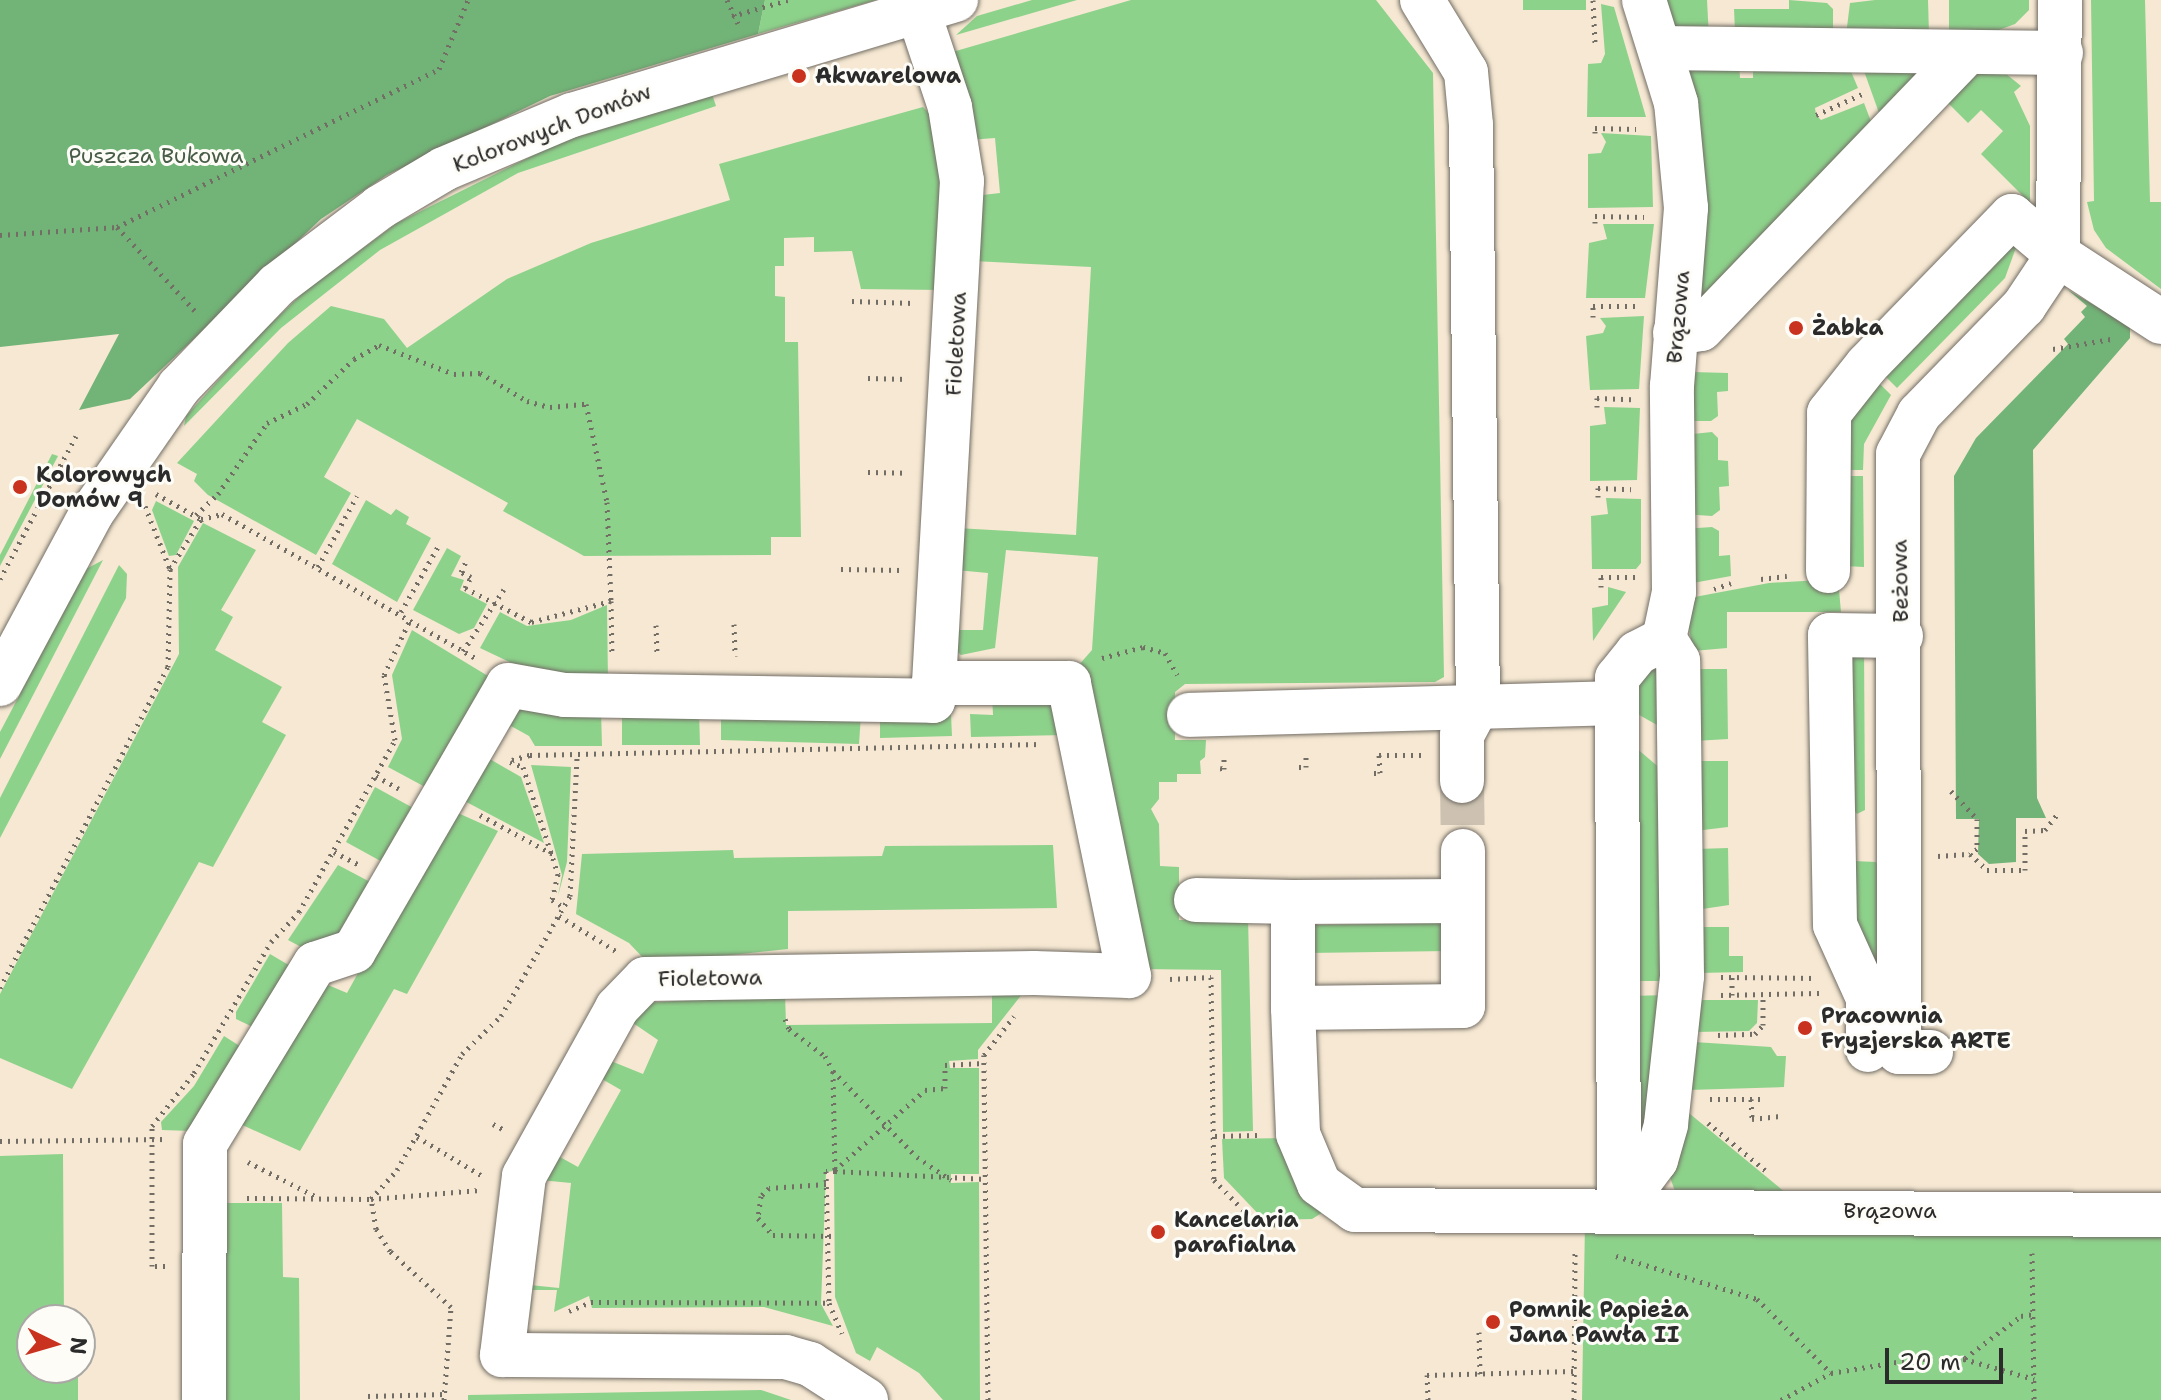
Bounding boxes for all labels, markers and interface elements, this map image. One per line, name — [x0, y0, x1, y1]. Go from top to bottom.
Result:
place label: Akwarelowa — [815, 63, 961, 89]
marker: Akwarelowa — [790, 67, 808, 85]
street label: Kolorowych Domów — [449, 78, 655, 178]
park label: Puszcza Bukowa — [68, 143, 244, 169]
street label: Brązowa — [1661, 269, 1695, 365]
street label: Fioletowa — [940, 291, 972, 397]
place label: Żabka — [1812, 315, 1884, 341]
marker: Żabka — [1787, 319, 1805, 337]
place label: Kolorowych Domów 9 — [36, 461, 172, 512]
marker: Kolorowych Domów 9 — [11, 478, 29, 496]
street label: Beżowa — [1886, 539, 1914, 623]
street label: Fioletowa — [658, 964, 762, 992]
place label: Pracownia Fryzjerska ARTE — [1821, 1002, 2011, 1054]
marker: Pracownia Fryzjerska ARTE — [1796, 1019, 1814, 1037]
street label: Brązowa — [1843, 1198, 1937, 1224]
place label: Kancelaria parafialna — [1174, 1206, 1299, 1258]
marker: Kancelaria parafialna — [1149, 1223, 1167, 1241]
place label: Pomnik Papieża Jana Pawła II — [1509, 1296, 1689, 1348]
north arrow — [16, 1304, 96, 1384]
marker: Pomnik Papieża Jana Pawła II — [1484, 1313, 1502, 1331]
scale bar — [1889, 1332, 2007, 1382]
text: N — [63, 1336, 94, 1356]
text: 20 m — [1899, 1346, 1961, 1378]

